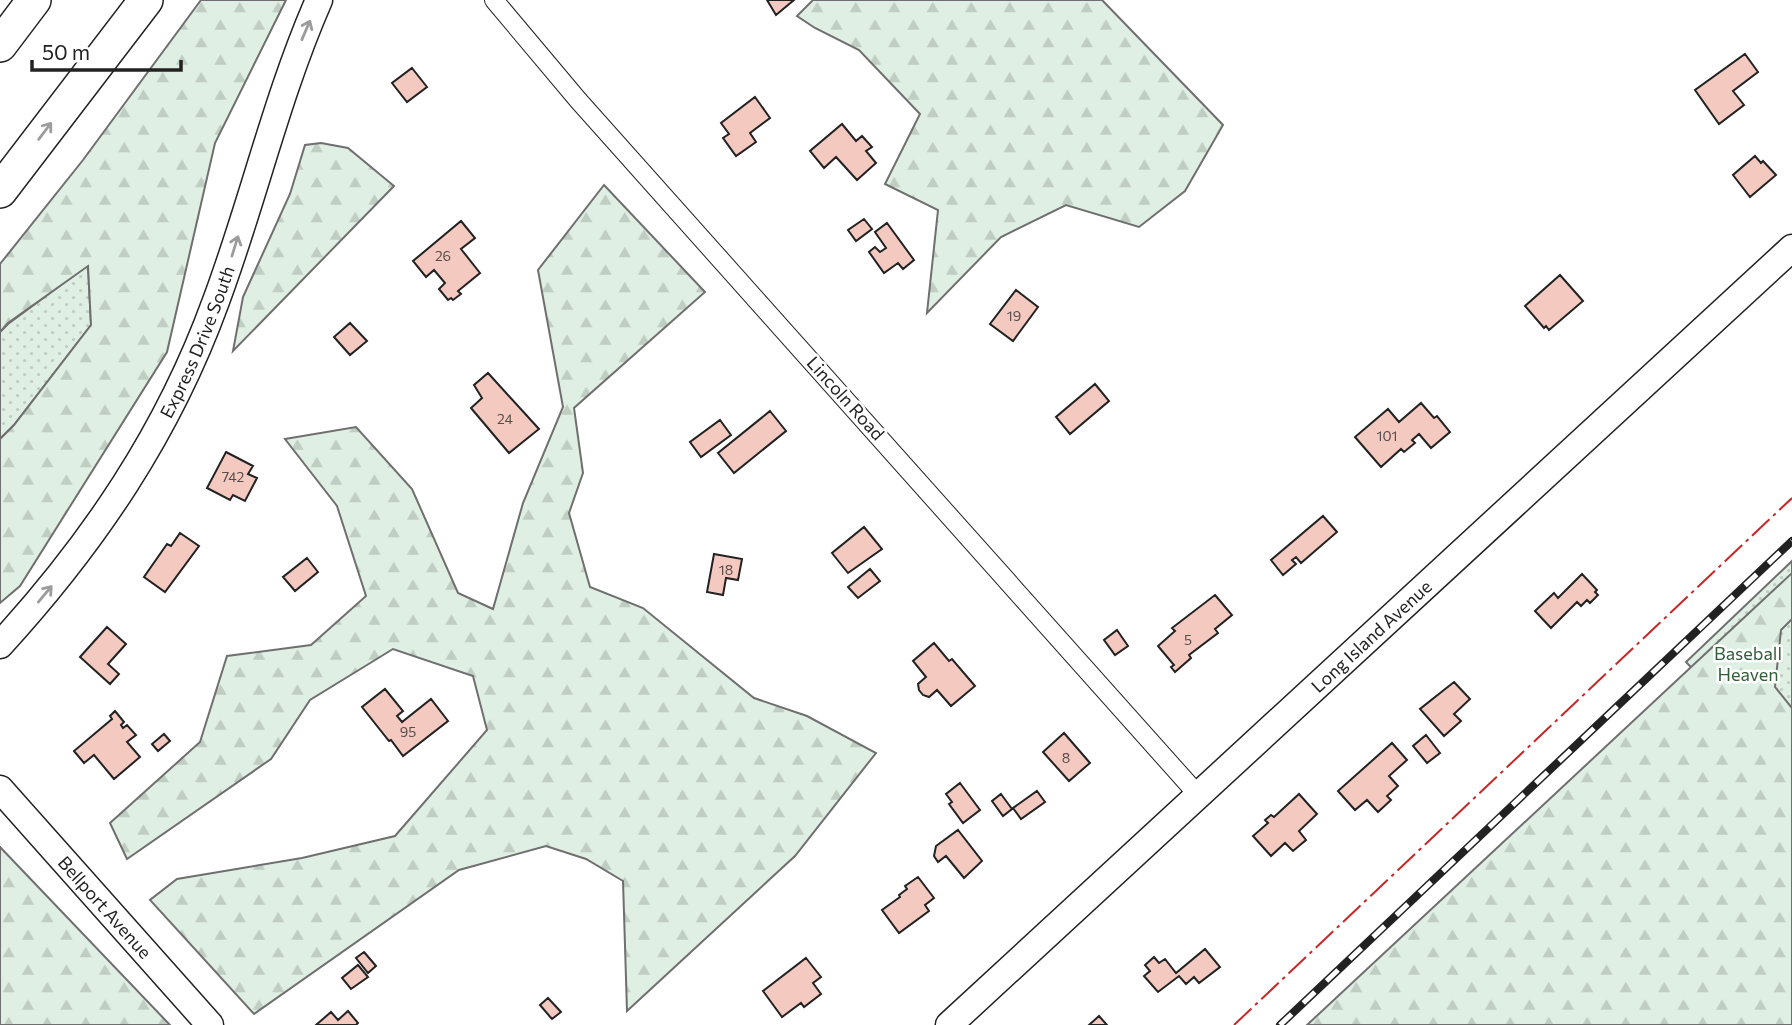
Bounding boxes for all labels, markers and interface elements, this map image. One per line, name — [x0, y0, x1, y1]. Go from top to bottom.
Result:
one-way arrow — [301, 20, 314, 42]
scale bar — [32, 28, 180, 72]
text: 50 m — [42, 39, 90, 64]
one-way arrow — [38, 123, 53, 141]
one-way arrow — [229, 235, 242, 257]
house number: 26 — [435, 247, 451, 264]
street label: Express Drive South — [155, 263, 239, 422]
house number: 19 — [1007, 307, 1021, 324]
street label: Lincoln Road — [803, 352, 889, 444]
house number: 24 — [497, 410, 514, 427]
house number: 101 — [1376, 427, 1398, 444]
house number: 742 — [222, 468, 244, 485]
house number: 18 — [719, 561, 733, 578]
street label: Long Island Avenue — [1306, 575, 1436, 697]
one-way arrow — [37, 585, 53, 603]
house number: 5 — [1184, 631, 1192, 648]
park label: Baseball Heaven — [1714, 642, 1782, 685]
house number: 95 — [400, 723, 416, 740]
house number: 8 — [1062, 749, 1070, 766]
street label: Bellport Avenue — [54, 851, 156, 963]

